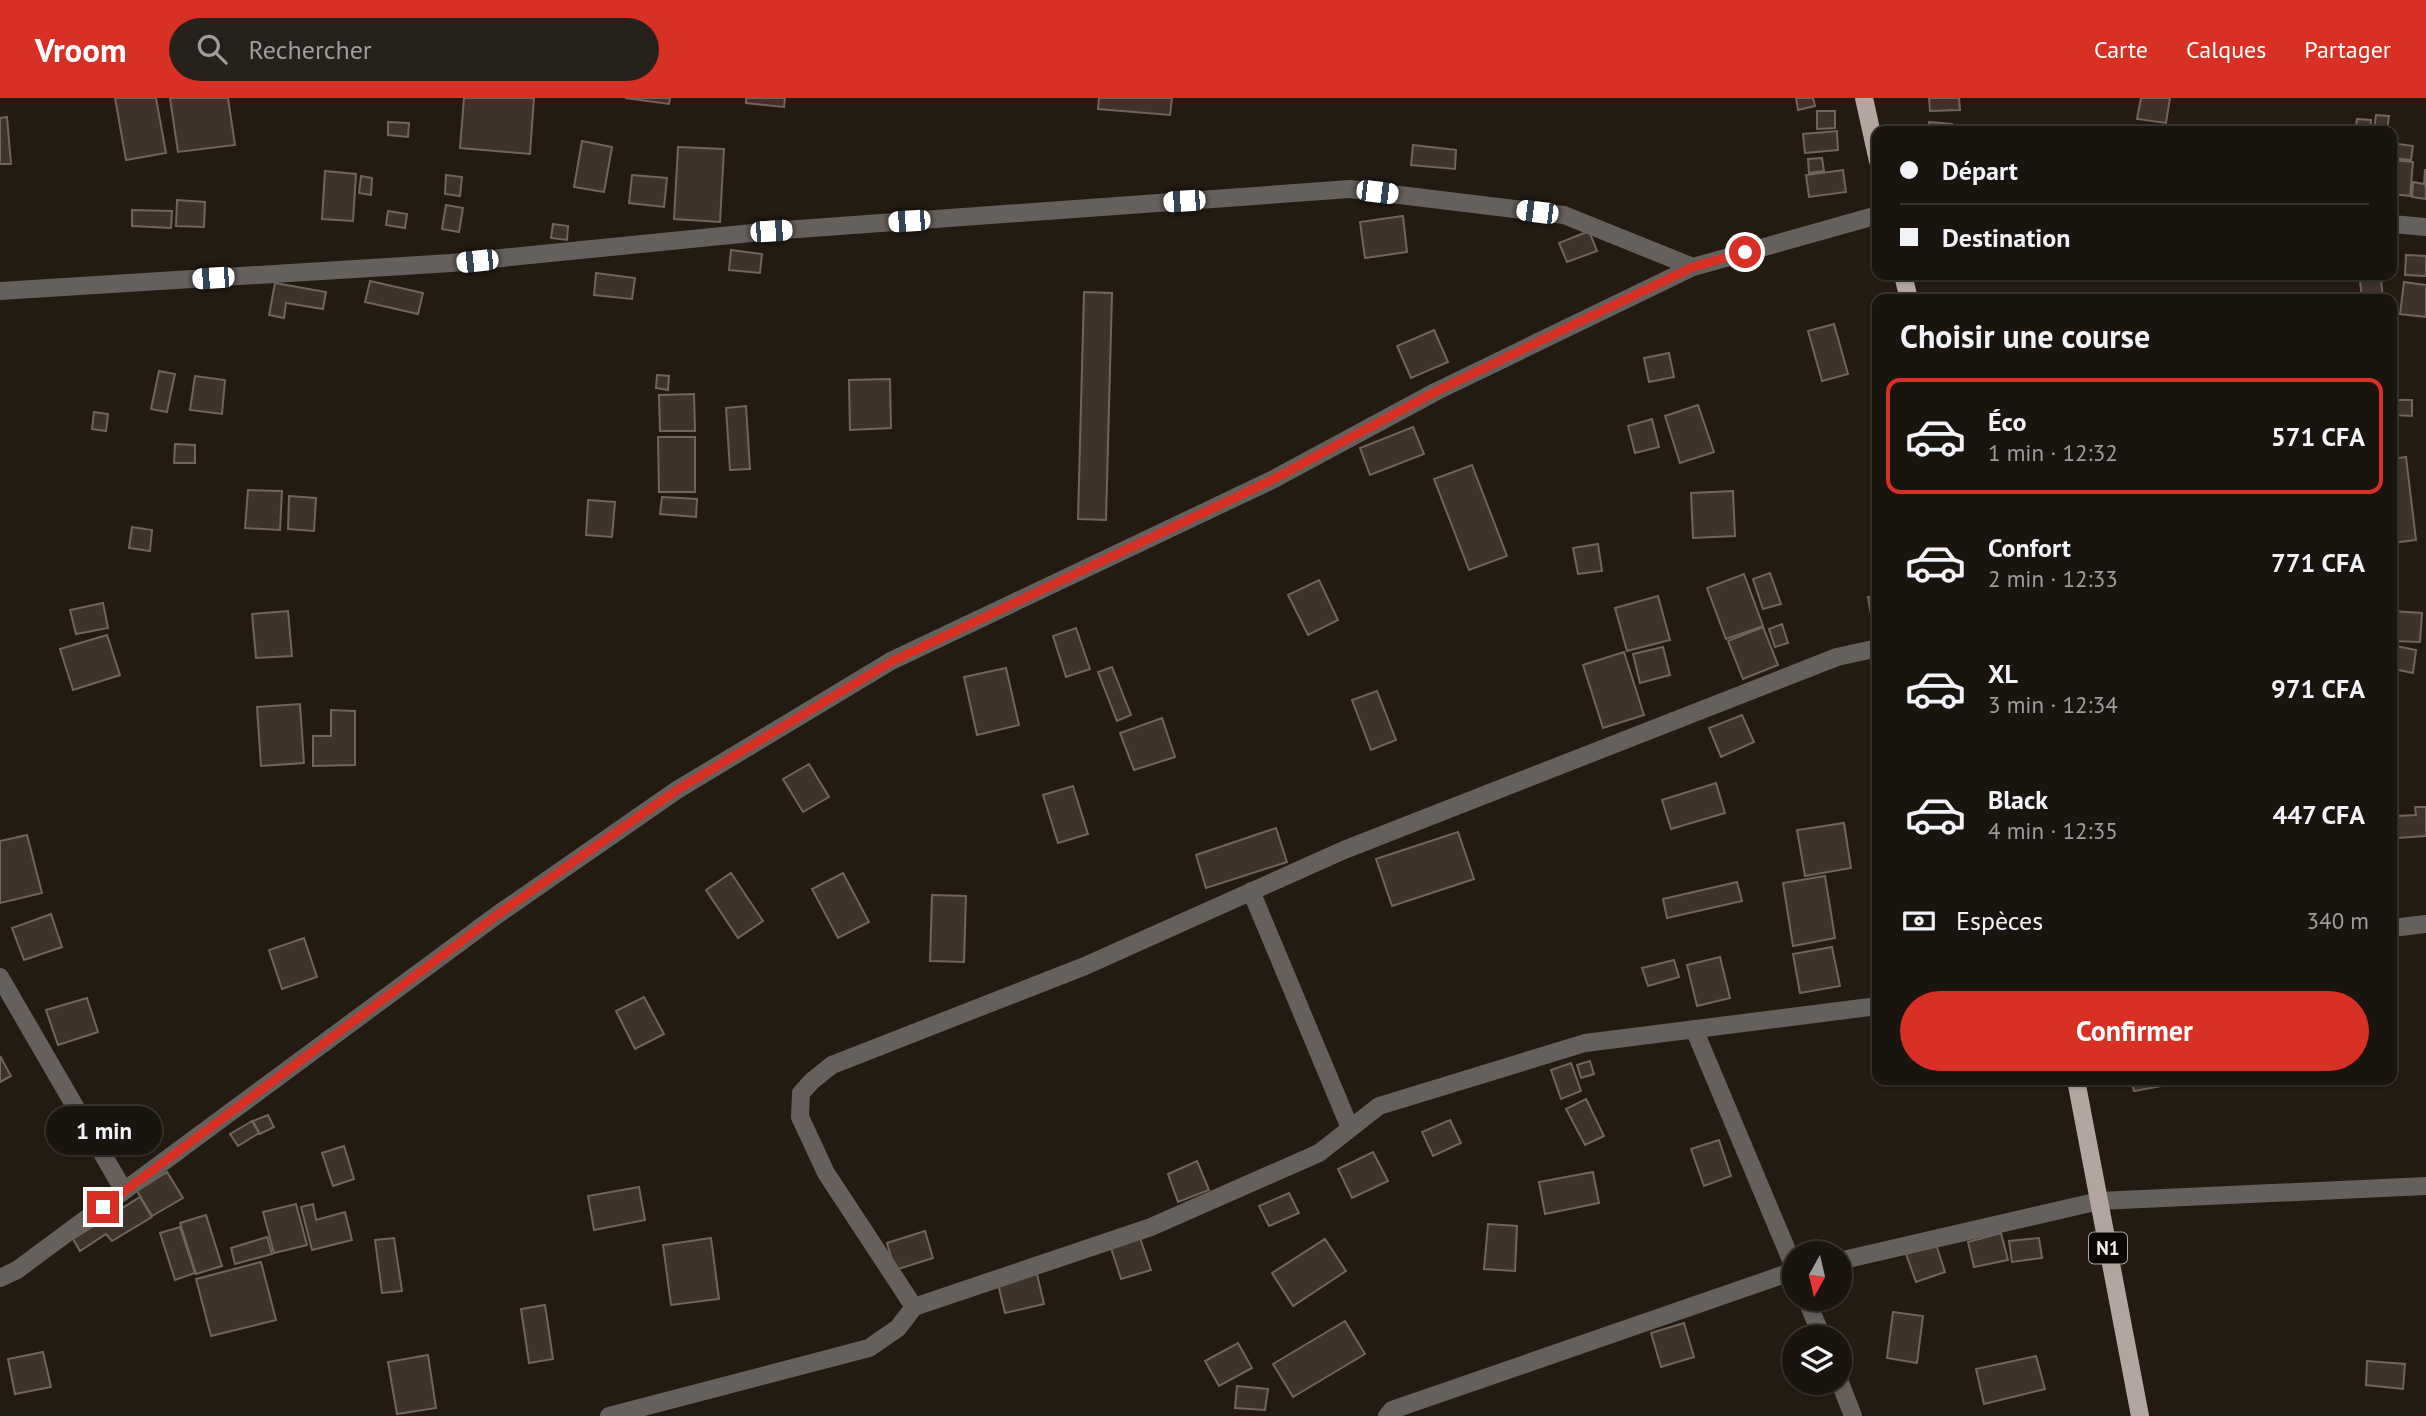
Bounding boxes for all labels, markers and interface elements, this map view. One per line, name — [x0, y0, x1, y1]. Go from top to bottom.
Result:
search box — [169, 18, 659, 81]
text: Vroom — [35, 28, 127, 71]
icon: search — [193, 30, 231, 68]
text: Rechercher — [249, 33, 372, 66]
text: Carte — [2094, 34, 2148, 65]
text: Calques — [2186, 34, 2266, 65]
text: Partager — [2304, 34, 2391, 65]
text: Départ — [1942, 154, 2018, 187]
car — [1355, 179, 1400, 205]
car — [1163, 189, 1206, 213]
car — [1515, 199, 1560, 225]
car — [888, 209, 931, 233]
car — [750, 219, 793, 243]
text: Destination — [1942, 221, 2070, 254]
route start — [1729, 236, 1761, 268]
car — [456, 248, 499, 274]
car — [192, 266, 235, 290]
text: Choisir une course — [1900, 315, 2150, 357]
icon: car — [1904, 405, 1967, 468]
text: Éco — [1988, 405, 2026, 438]
text: 571 CFA — [2271, 420, 2365, 453]
text: 1 min · 12:32 — [1988, 438, 2118, 467]
icon: car — [1904, 531, 1967, 594]
text: Confort — [1988, 531, 2071, 564]
text: 771 CFA — [2271, 546, 2365, 579]
text: 2 min · 12:33 — [1988, 564, 2118, 593]
icon: car — [1904, 657, 1967, 720]
text: XL — [1988, 657, 2018, 690]
text: 971 CFA — [2271, 672, 2365, 705]
text: 3 min · 12:34 — [1988, 690, 2118, 719]
icon: car — [1904, 783, 1967, 846]
text: Black — [1988, 783, 2048, 816]
text: 447 CFA — [2272, 798, 2365, 831]
text: 4 min · 12:35 — [1988, 816, 2118, 845]
icon: cash — [1900, 902, 1938, 940]
text: Espèces — [1956, 904, 2043, 937]
text: 340 m — [2307, 906, 2369, 935]
button: Confirmer — [1900, 991, 2369, 1071]
callout: 1 min — [45, 1105, 161, 1154]
text: 1 min — [76, 1116, 132, 1145]
route end — [87, 1191, 119, 1223]
road number: N1 — [2089, 1232, 2127, 1264]
north arrow — [1782, 1241, 1852, 1311]
map controls — [1782, 1241, 1852, 1395]
button: layers — [1782, 1325, 1852, 1395]

